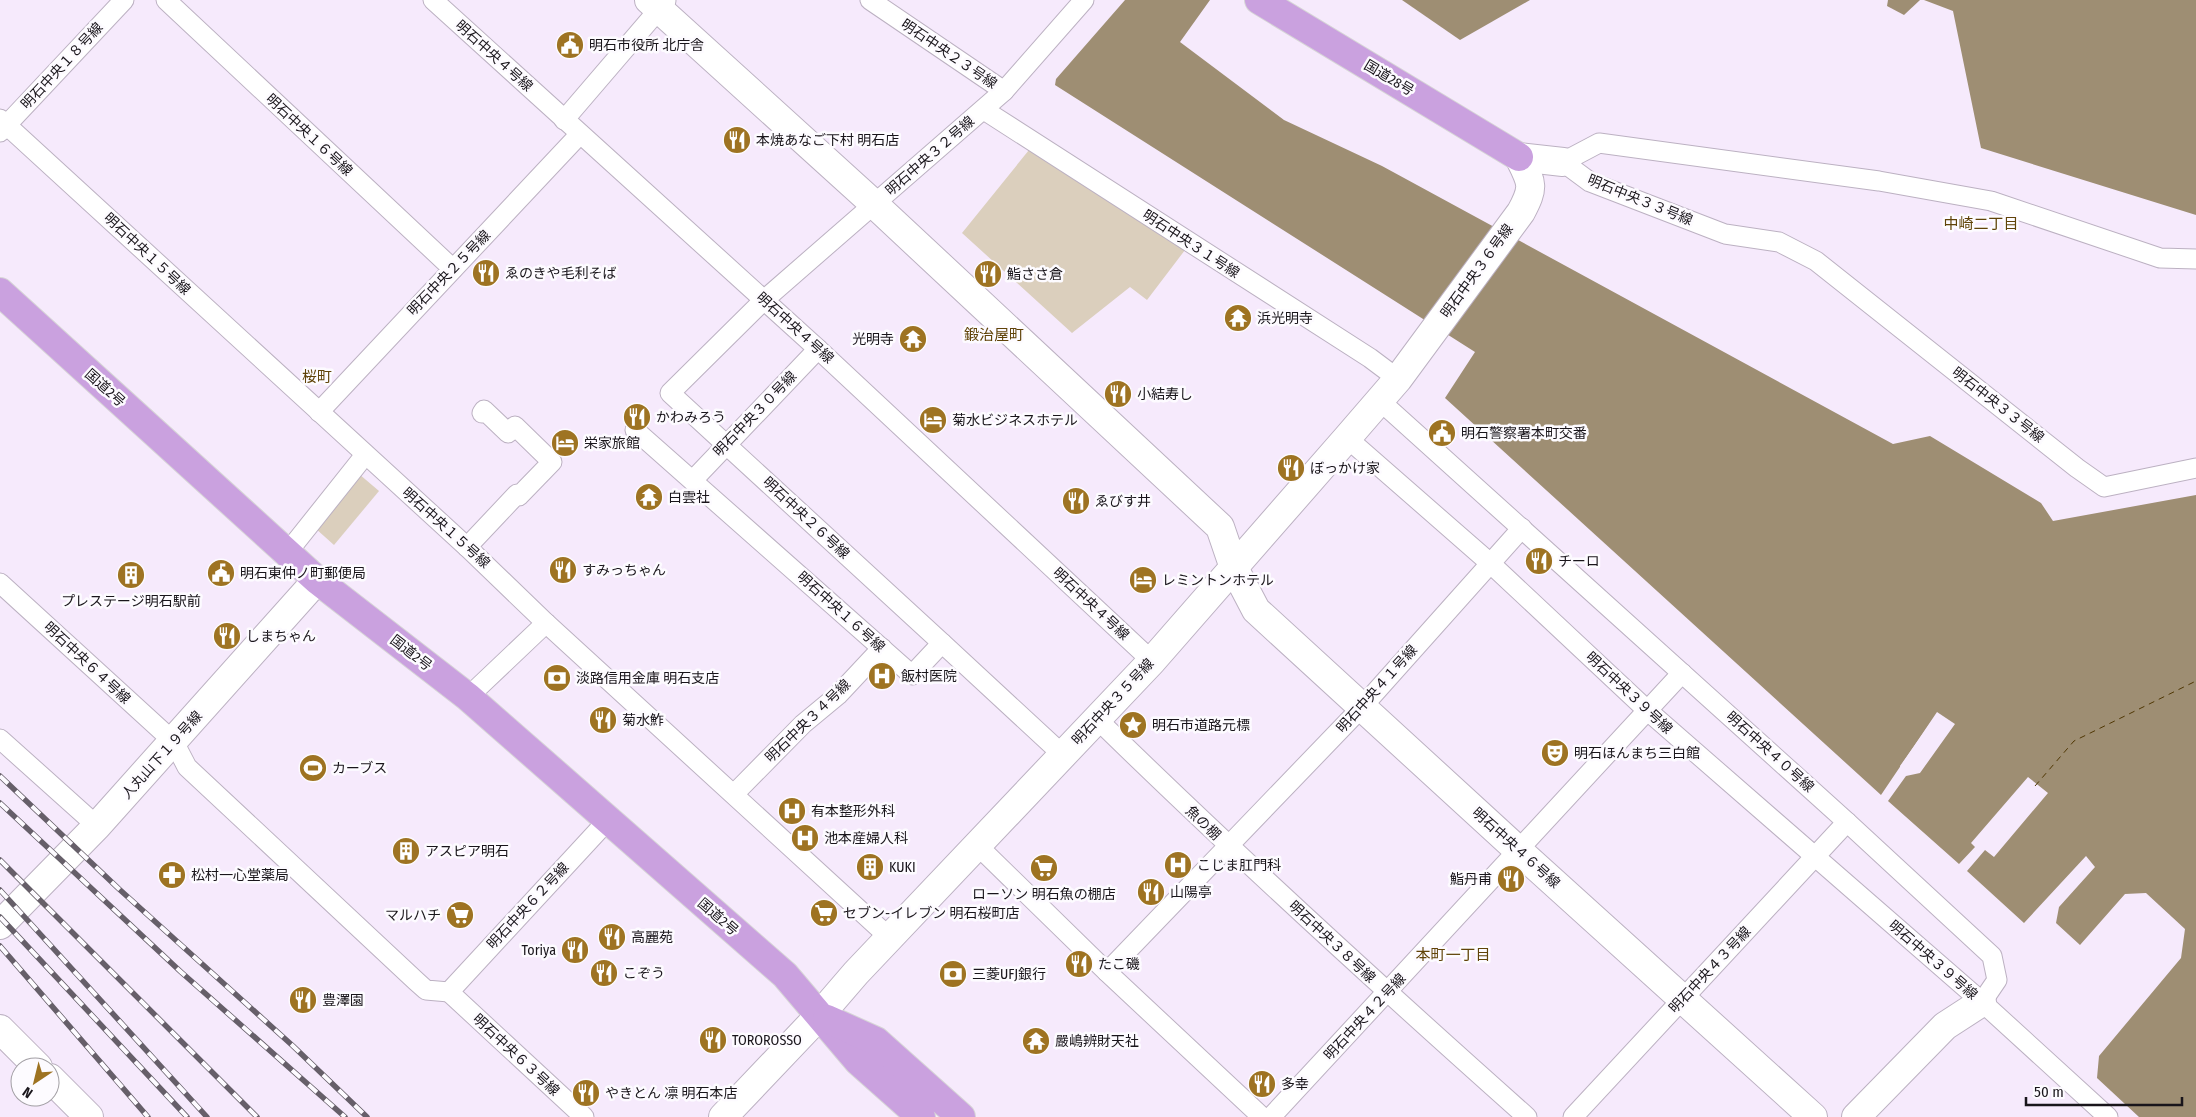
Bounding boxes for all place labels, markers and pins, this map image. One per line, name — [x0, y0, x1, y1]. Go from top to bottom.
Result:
public building icon: 明石市役所 北庁舎 — [555, 30, 585, 60]
place label: 明石市役所 北庁舎 — [589, 37, 704, 54]
restaurant icon: 本焼あなご下村 明石店 — [722, 125, 752, 155]
place label: 本焼あなご下村 明石店 — [756, 132, 899, 149]
restaurant icon: ゑのきや毛利そば — [471, 258, 501, 288]
restaurant icon: 鮨ささ倉 — [973, 259, 1003, 289]
place label: ゑのきや毛利そば — [505, 265, 617, 282]
place label: 鮨ささ倉 — [1007, 266, 1063, 283]
temple icon: 浜光明寺 — [1223, 303, 1253, 333]
place label: 浜光明寺 — [1257, 310, 1313, 327]
temple icon: 光明寺 — [898, 324, 928, 354]
place label: 光明寺 — [852, 331, 894, 348]
restaurant icon: 小結寿し — [1103, 379, 1133, 409]
place label: 小結寿し — [1137, 386, 1193, 403]
restaurant icon: かわみろう — [622, 402, 652, 432]
hotel icon: 菊水ビジネスホテル — [918, 405, 948, 435]
place label: かわみろう — [656, 409, 726, 426]
place label: 菊水ビジネスホテル — [952, 412, 1078, 429]
public building icon: 明石警察署本町交番 — [1427, 418, 1457, 448]
place label: 明石警察署本町交番 — [1461, 425, 1587, 442]
hotel icon: 栄家旅館 — [550, 428, 580, 458]
place label: 栄家旅館 — [584, 435, 640, 452]
restaurant icon: ぼっかけ家 — [1276, 453, 1306, 483]
place label: ぼっかけ家 — [1310, 460, 1380, 477]
temple icon: 白雲社 — [634, 482, 664, 512]
restaurant icon: ゑびす井 — [1061, 486, 1091, 516]
place label: 白雲社 — [668, 489, 710, 506]
place label: ゑびす井 — [1095, 493, 1151, 510]
restaurant icon: チーロ — [1524, 546, 1554, 576]
place label: チーロ — [1558, 553, 1600, 570]
restaurant icon: すみっちゃん — [548, 555, 578, 585]
public building icon: 明石東仲ノ町郵便局 — [206, 558, 236, 588]
building icon: プレステージ明石駅前 — [116, 560, 146, 590]
place label: すみっちゃん — [582, 562, 666, 579]
place label: 明石東仲ノ町郵便局 — [240, 565, 366, 582]
hotel icon: レミントンホテル — [1128, 565, 1158, 595]
place label: レミントンホテル — [1162, 572, 1274, 589]
place label: プレステージ明石駅前 — [61, 593, 201, 610]
restaurant icon: しまちゃん — [212, 621, 242, 651]
place label: しまちゃん — [246, 628, 316, 645]
hospital icon: 飯村医院 — [867, 661, 897, 691]
bank icon: 淡路信用金庫 明石支店 — [542, 663, 572, 693]
place label: 飯村医院 — [901, 668, 957, 685]
place label: 淡路信用金庫 明石支店 — [576, 670, 719, 687]
restaurant icon: 菊水鮓 — [588, 705, 618, 735]
place icon: 明石市道路元標 — [1118, 710, 1148, 740]
place label: 菊水鮓 — [622, 712, 664, 729]
place label: 明石市道路元標 — [1152, 717, 1250, 734]
theatre icon: 明石ほんまち三白館 — [1540, 738, 1570, 768]
place label: 明石ほんまち三白館 — [1574, 745, 1700, 762]
sports icon: カーブス — [298, 753, 328, 783]
place label: カーブス — [332, 760, 387, 777]
hospital icon: 有本整形外科 — [777, 796, 807, 826]
place label: 有本整形外科 — [811, 803, 895, 820]
hospital icon: 池本産婦人科 — [790, 823, 820, 853]
place label: 池本産婦人科 — [824, 830, 908, 847]
building icon: アスピア明石 — [391, 836, 421, 866]
place label: アスピア明石 — [425, 843, 509, 860]
hospital icon: こじま肛門科 — [1163, 850, 1193, 880]
building icon: KUKI — [855, 852, 885, 882]
supermarket icon: ローソン 明石魚の棚店 — [1029, 853, 1059, 883]
place label: こじま肛門科 — [1197, 857, 1281, 874]
place label: KUKI — [889, 859, 916, 876]
pharmacy icon: 松村一心堂薬局 — [157, 860, 187, 890]
restaurant icon: 鮨丹甫 — [1496, 864, 1526, 894]
place label: 松村一心堂薬局 — [191, 867, 289, 884]
place label: 鮨丹甫 — [1450, 871, 1492, 888]
restaurant icon: 山陽亭 — [1136, 877, 1166, 907]
place label: 山陽亭 — [1170, 884, 1212, 901]
place label: ローソン 明石魚の棚店 — [972, 886, 1116, 903]
supermarket icon: セブン-イレブン 明石桜町店 — [809, 898, 839, 928]
supermarket icon: マルハチ — [445, 900, 475, 930]
place label: セブン-イレブン 明石桜町店 — [843, 905, 1019, 922]
place label: マルハチ — [385, 907, 441, 924]
restaurant icon: 高麗苑 — [597, 922, 627, 952]
place label: 高麗苑 — [631, 929, 673, 946]
restaurant icon: Toriya — [560, 935, 590, 965]
place label: Toriya — [522, 942, 556, 959]
restaurant icon: たこ磯 — [1064, 949, 1094, 979]
place label: たこ磯 — [1098, 956, 1140, 973]
restaurant icon: こぞう — [589, 958, 619, 988]
bank icon: 三菱UFJ銀行 — [938, 959, 968, 989]
place label: こぞう — [623, 965, 665, 982]
place label: 三菱UFJ銀行 — [972, 966, 1046, 983]
restaurant icon: 豊澤園 — [288, 985, 318, 1015]
place label: 豊澤園 — [322, 992, 364, 1009]
restaurant icon: TOROROSSO — [698, 1025, 728, 1055]
temple icon: 嚴嶋辨財天社 — [1021, 1026, 1051, 1056]
place label: TOROROSSO — [732, 1032, 802, 1049]
place label: 嚴嶋辨財天社 — [1055, 1033, 1139, 1050]
restaurant icon: 多幸 — [1247, 1069, 1277, 1099]
place label: 多幸 — [1281, 1076, 1309, 1093]
restaurant icon: やきとん 凛 明石本店 — [571, 1078, 601, 1108]
place label: やきとん 凛 明石本店 — [605, 1085, 738, 1102]

